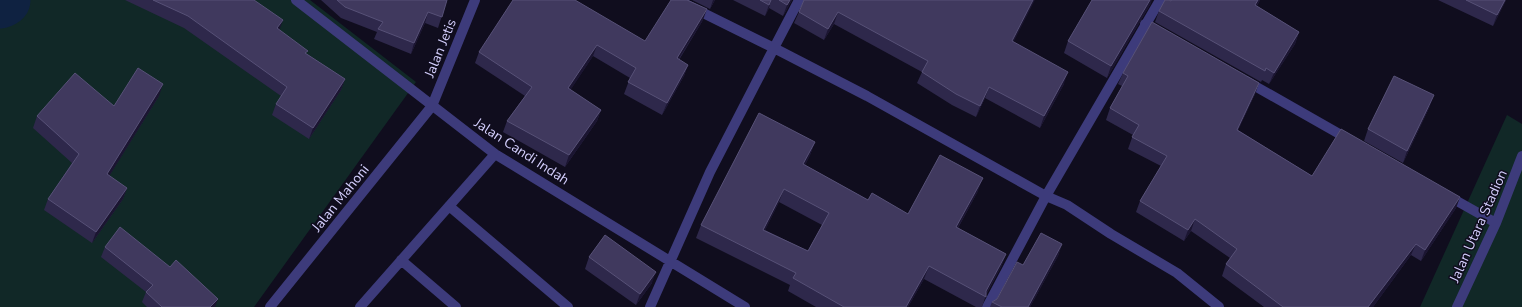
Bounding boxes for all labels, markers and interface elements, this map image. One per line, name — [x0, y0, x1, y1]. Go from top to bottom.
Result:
street label: Jalan Jetis — [420, 16, 461, 81]
street label: Jalan Candi Indah — [470, 113, 573, 189]
street label: Jalan Mahoni — [307, 161, 373, 237]
street label: Jalan Utara Stadion — [1445, 167, 1512, 287]

